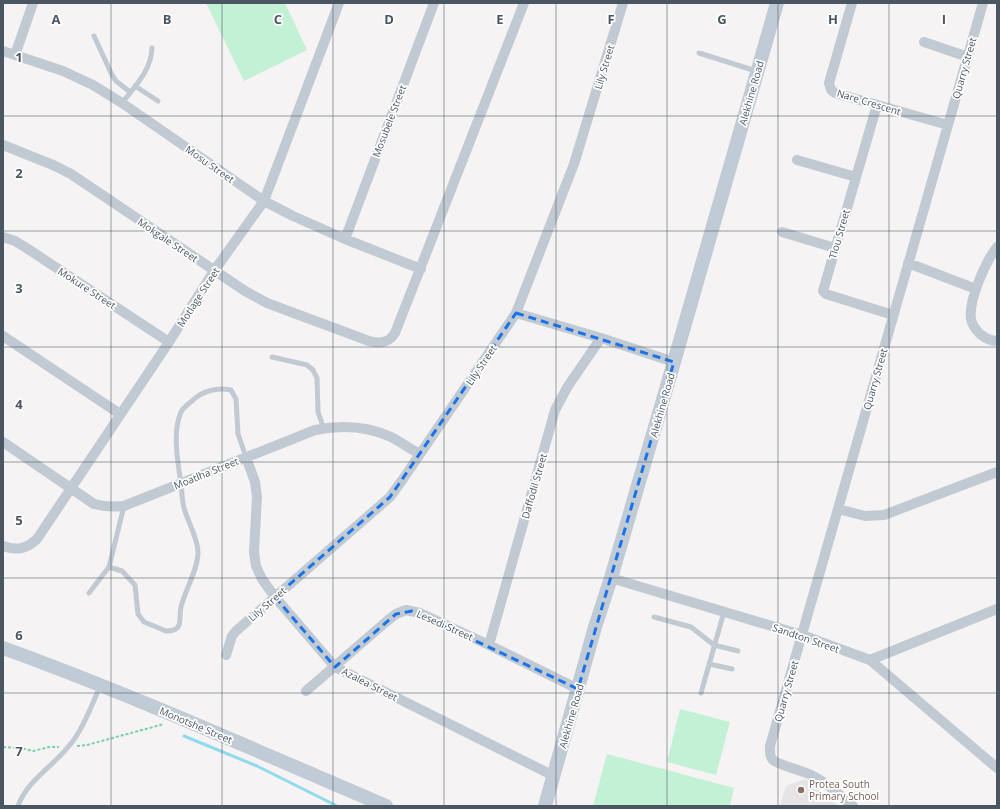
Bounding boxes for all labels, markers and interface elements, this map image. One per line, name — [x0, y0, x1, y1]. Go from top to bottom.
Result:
text: A — [52, 10, 61, 28]
text: B — [163, 10, 172, 28]
text: C — [274, 10, 282, 28]
text: D — [384, 10, 394, 28]
text: E — [496, 10, 504, 28]
text: F — [607, 10, 615, 28]
text: G — [717, 10, 727, 28]
text: H — [828, 10, 838, 28]
text: I — [942, 10, 946, 28]
street label: Quarry Street — [949, 35, 980, 100]
street label: Lily Street — [591, 43, 618, 91]
text: 1 — [15, 48, 23, 66]
street label: Alekhine Road — [735, 59, 767, 127]
street label: Mosubele Street — [369, 82, 409, 159]
street label: Nare Crescent — [835, 86, 903, 119]
street label: Mosu Street — [183, 142, 237, 186]
text: 2 — [15, 164, 23, 182]
street label: Tlou Street — [825, 207, 853, 260]
street label: Mokgale Street — [135, 215, 201, 266]
street label: Mokure Street — [55, 264, 119, 312]
street label: Motlage Street — [174, 264, 223, 329]
text: 3 — [15, 279, 23, 297]
street label: Lily Street — [462, 342, 500, 388]
street label: Quarry Street — [860, 346, 891, 411]
street label: Alekhine Road — [646, 371, 678, 439]
text: 4 — [15, 395, 23, 413]
street label: Daffodil Street — [518, 451, 550, 520]
street label: Moatlha Street — [171, 453, 241, 492]
text: 5 — [15, 511, 23, 529]
street label: Lily Street — [245, 583, 289, 624]
street label: Lesedi Street — [415, 606, 476, 644]
street label: Sandton Street — [771, 620, 842, 656]
text: 6 — [15, 626, 23, 644]
street label: Quarry Street — [771, 658, 802, 723]
street label: Azalea Street — [340, 664, 401, 704]
street label: Alekhine Road — [555, 682, 587, 750]
street label: Monotshe Street — [157, 703, 235, 747]
text: 7 — [15, 742, 23, 760]
place label: Protea South Primary School — [809, 777, 879, 803]
marker: Protea South Primary School — [796, 785, 806, 795]

